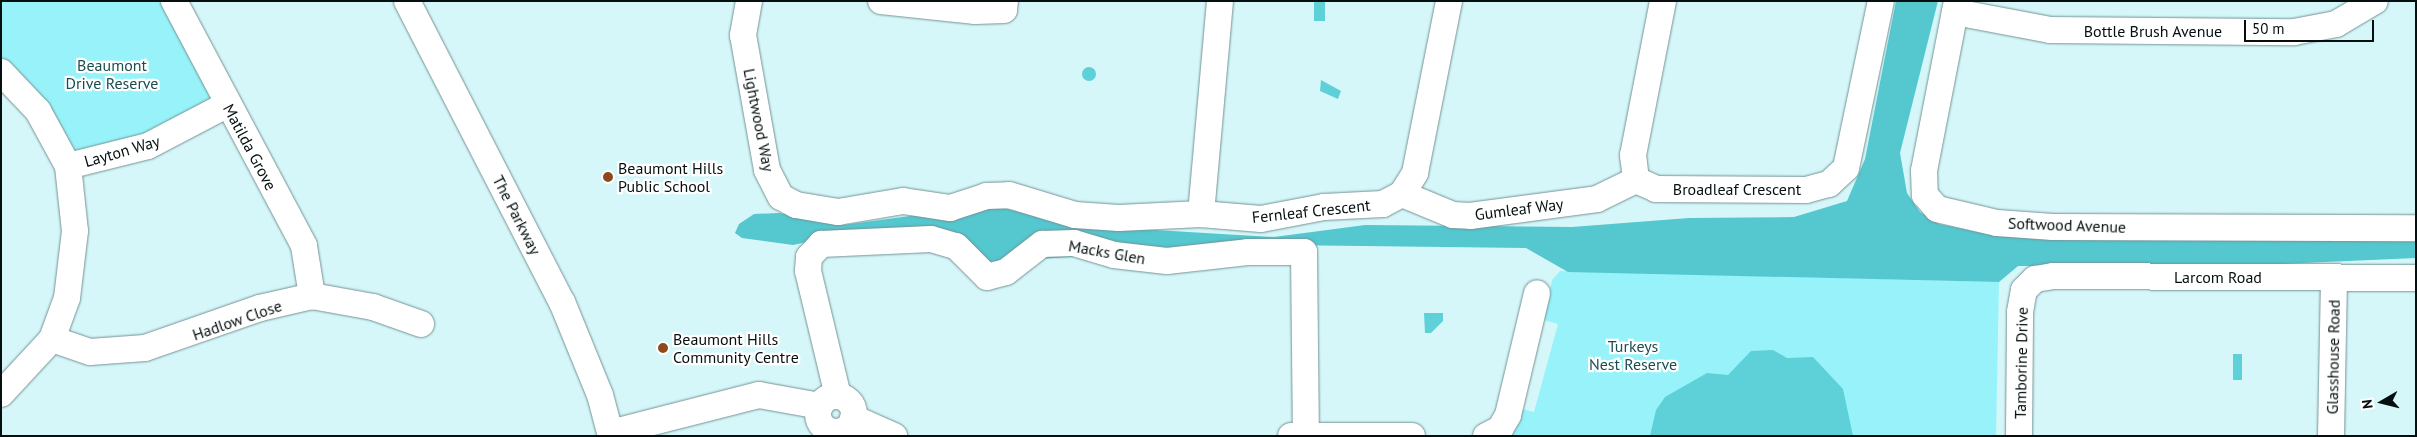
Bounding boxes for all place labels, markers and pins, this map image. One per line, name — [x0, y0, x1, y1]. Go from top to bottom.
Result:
place label: Beaumont Hills Public School — [618, 158, 723, 196]
marker: Beaumont Hills Public School — [602, 171, 614, 183]
place label: Beaumont Hills Community Centre — [673, 329, 799, 367]
marker: Beaumont Hills Community Centre — [657, 342, 669, 354]

